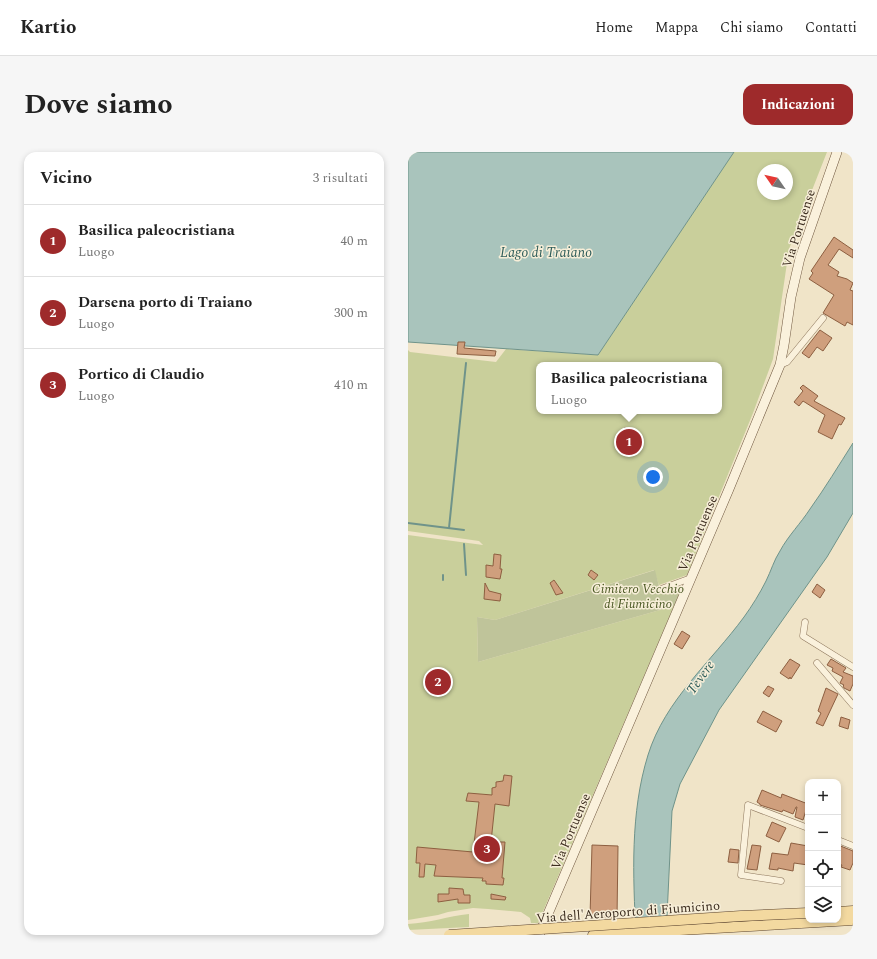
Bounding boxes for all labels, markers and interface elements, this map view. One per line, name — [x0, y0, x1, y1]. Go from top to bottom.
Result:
text: Kartio — [20, 13, 76, 42]
text: Home — [595, 17, 633, 38]
text: Mappa — [655, 17, 698, 38]
text: Chi siamo — [720, 17, 783, 38]
text: Contatti — [805, 17, 857, 38]
text: Dove siamo — [24, 83, 173, 126]
button: Indicazioni — [743, 84, 853, 125]
north arrow — [757, 164, 793, 200]
text: Vicino — [40, 165, 92, 191]
text: 3 risultati — [313, 168, 368, 188]
street label: Via Portuense — [777, 187, 821, 270]
text: Basilica paleocristiana — [78, 219, 235, 242]
text: 1 — [49, 231, 57, 251]
text: 40 m — [341, 231, 368, 251]
text: Luogo — [78, 242, 115, 262]
water label: Lago di Traiano — [500, 242, 592, 263]
text: Darsena porto di Traiano — [78, 291, 252, 314]
text: 2 — [49, 303, 57, 323]
text: 300 m — [334, 303, 368, 323]
text: Luogo — [78, 314, 115, 334]
popup — [536, 362, 722, 414]
text: Portico di Claudio — [78, 363, 204, 386]
text: Basilica paleocristiana — [551, 367, 707, 390]
text: 3 — [49, 375, 57, 395]
text: 410 m — [334, 375, 368, 395]
text: Luogo — [78, 386, 115, 406]
text: Luogo — [551, 390, 587, 410]
pin: 1 — [616, 427, 642, 457]
your location — [643, 467, 663, 487]
street label: Via Portuense — [673, 492, 723, 575]
park label: Cimitero Vecchio di Fiumicino — [592, 579, 684, 614]
water label: Tevere — [681, 656, 720, 699]
pin: 2 — [425, 667, 451, 697]
map controls — [805, 779, 841, 923]
button: + — [805, 779, 841, 815]
street label: Via Portuense — [546, 790, 596, 873]
button: − — [805, 815, 841, 851]
pin: 3 — [474, 834, 500, 864]
button: locate — [805, 851, 841, 887]
button: layers — [805, 887, 841, 923]
street label: Via dell'Aeroporto di Fiumicino — [536, 896, 721, 928]

